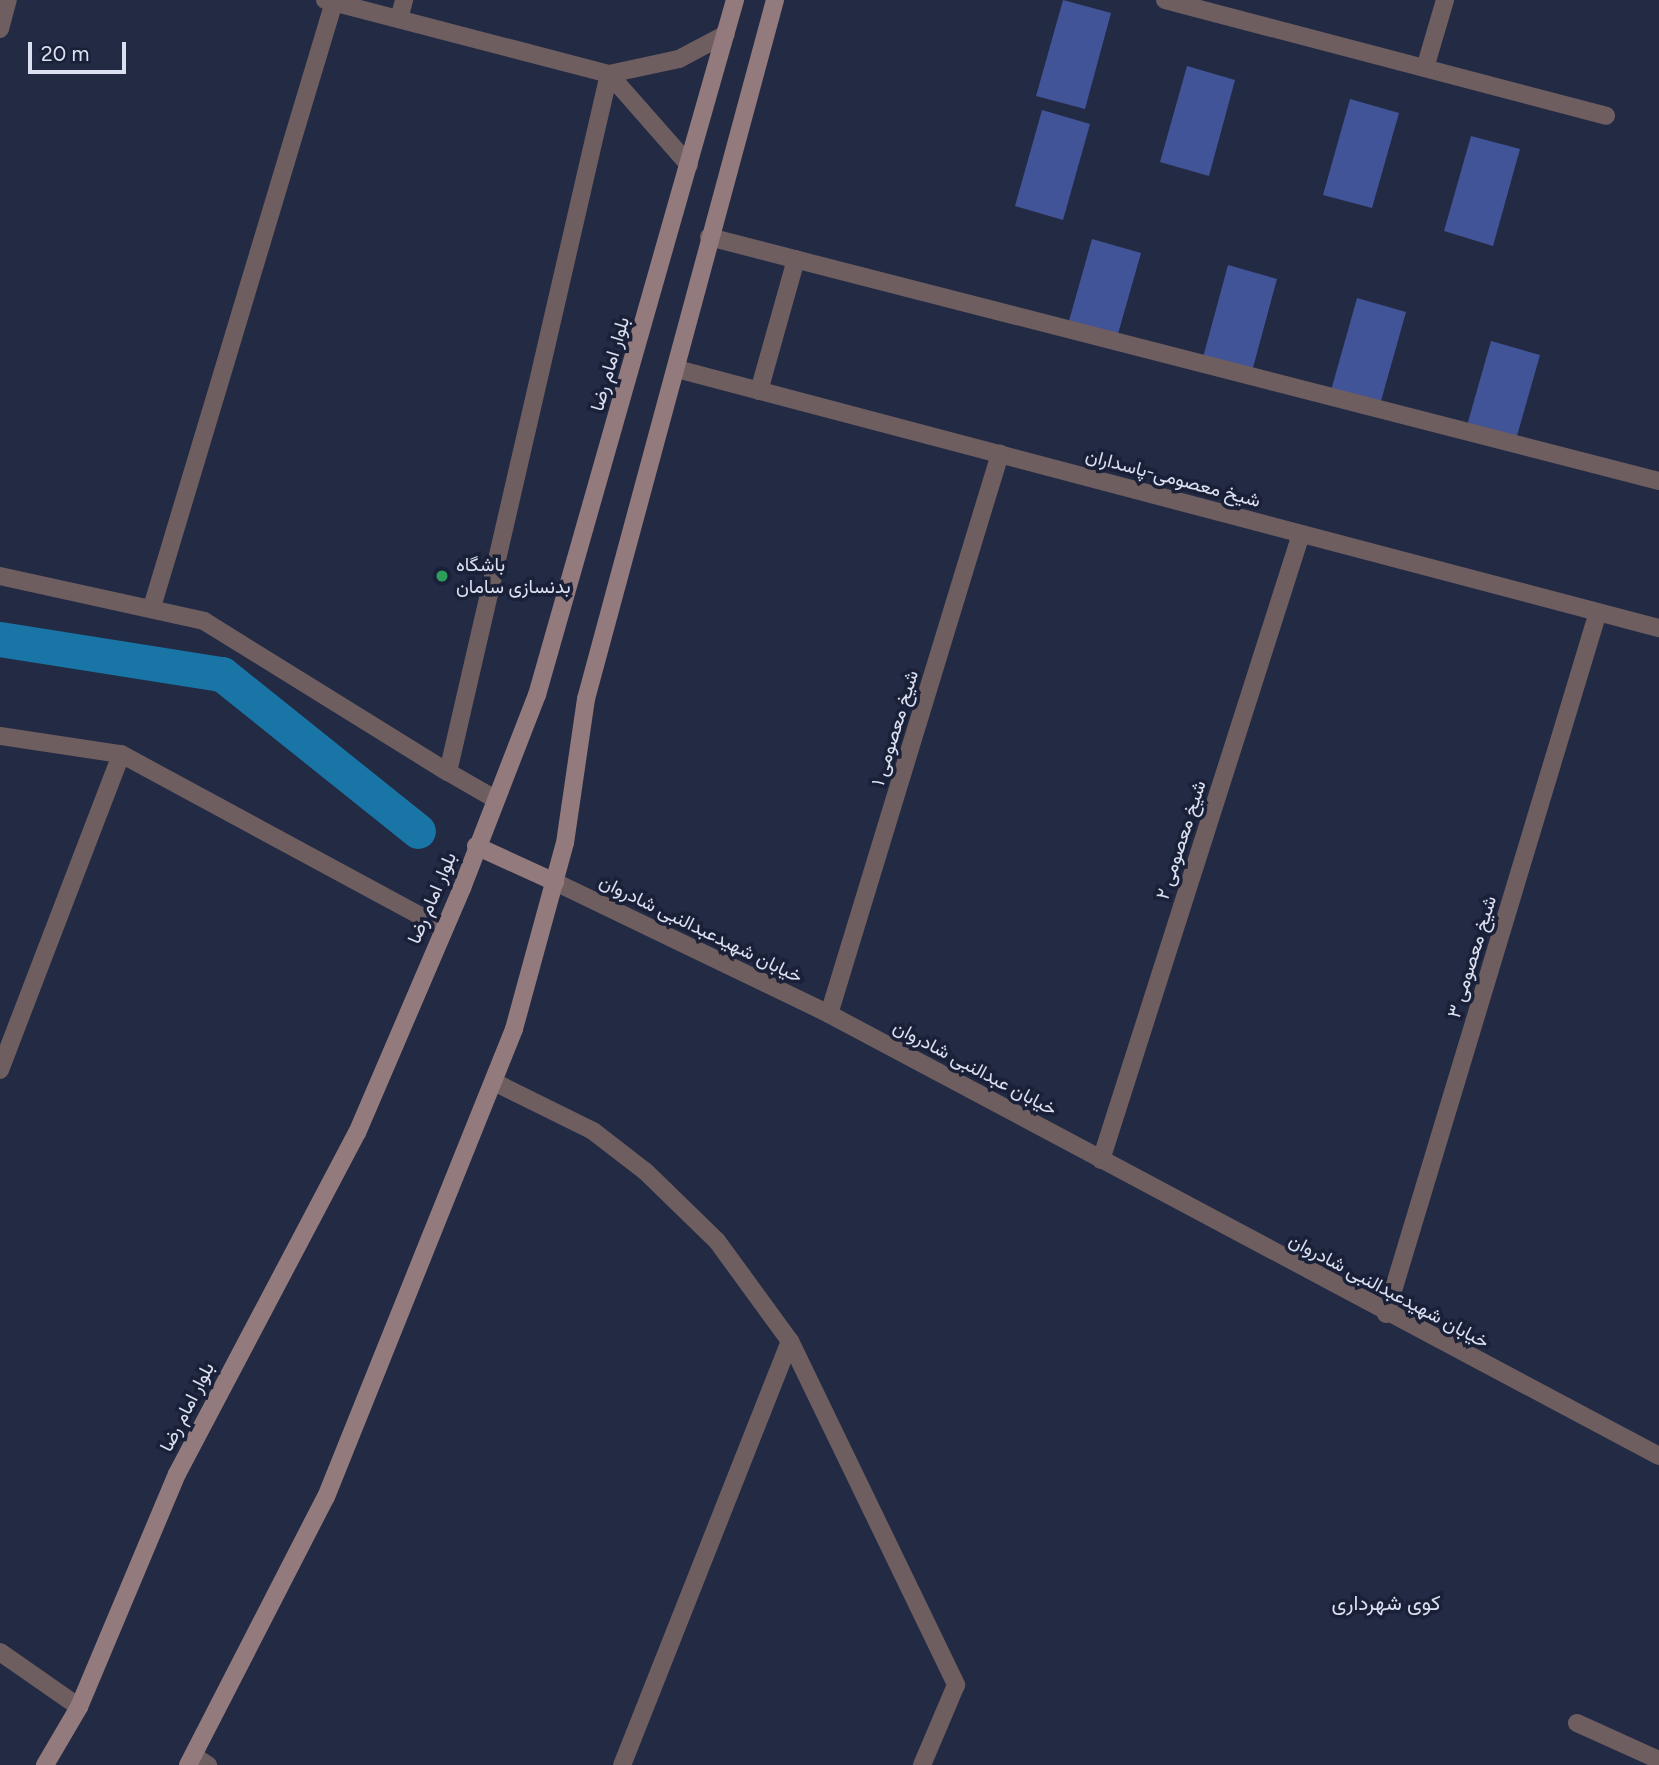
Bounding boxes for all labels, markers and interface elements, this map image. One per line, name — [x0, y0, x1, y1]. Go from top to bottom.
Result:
scale bar — [32, 28, 130, 72]
text: 20 m — [41, 41, 89, 66]
street label: بلوار امام رضا — [586, 314, 634, 414]
street label: شیخ معصومی-پاسداران — [1083, 444, 1263, 512]
place label: باشگاه بدنسازی سامان — [456, 554, 571, 598]
marker: باشگاه بدنسازی سامان — [434, 568, 450, 584]
street label: شیخ معصومی ١ — [867, 668, 923, 788]
street label: شیخ معصومی ٢ — [1151, 778, 1211, 902]
street label: بلوار امام رضا — [403, 849, 461, 947]
street label: خیابان شهیدعبدالنبی شادروان — [596, 870, 806, 988]
street label: شیخ معصومی ٣ — [1443, 893, 1501, 1021]
street label: خیابان عبدالنبی شادروان — [889, 1015, 1061, 1121]
street label: خیابان شهیدعبدالنبی شادروان — [1285, 1228, 1493, 1354]
street label: بلوار امام رضا — [155, 1359, 219, 1455]
district label: کوی شهرداری — [1331, 1590, 1441, 1616]

